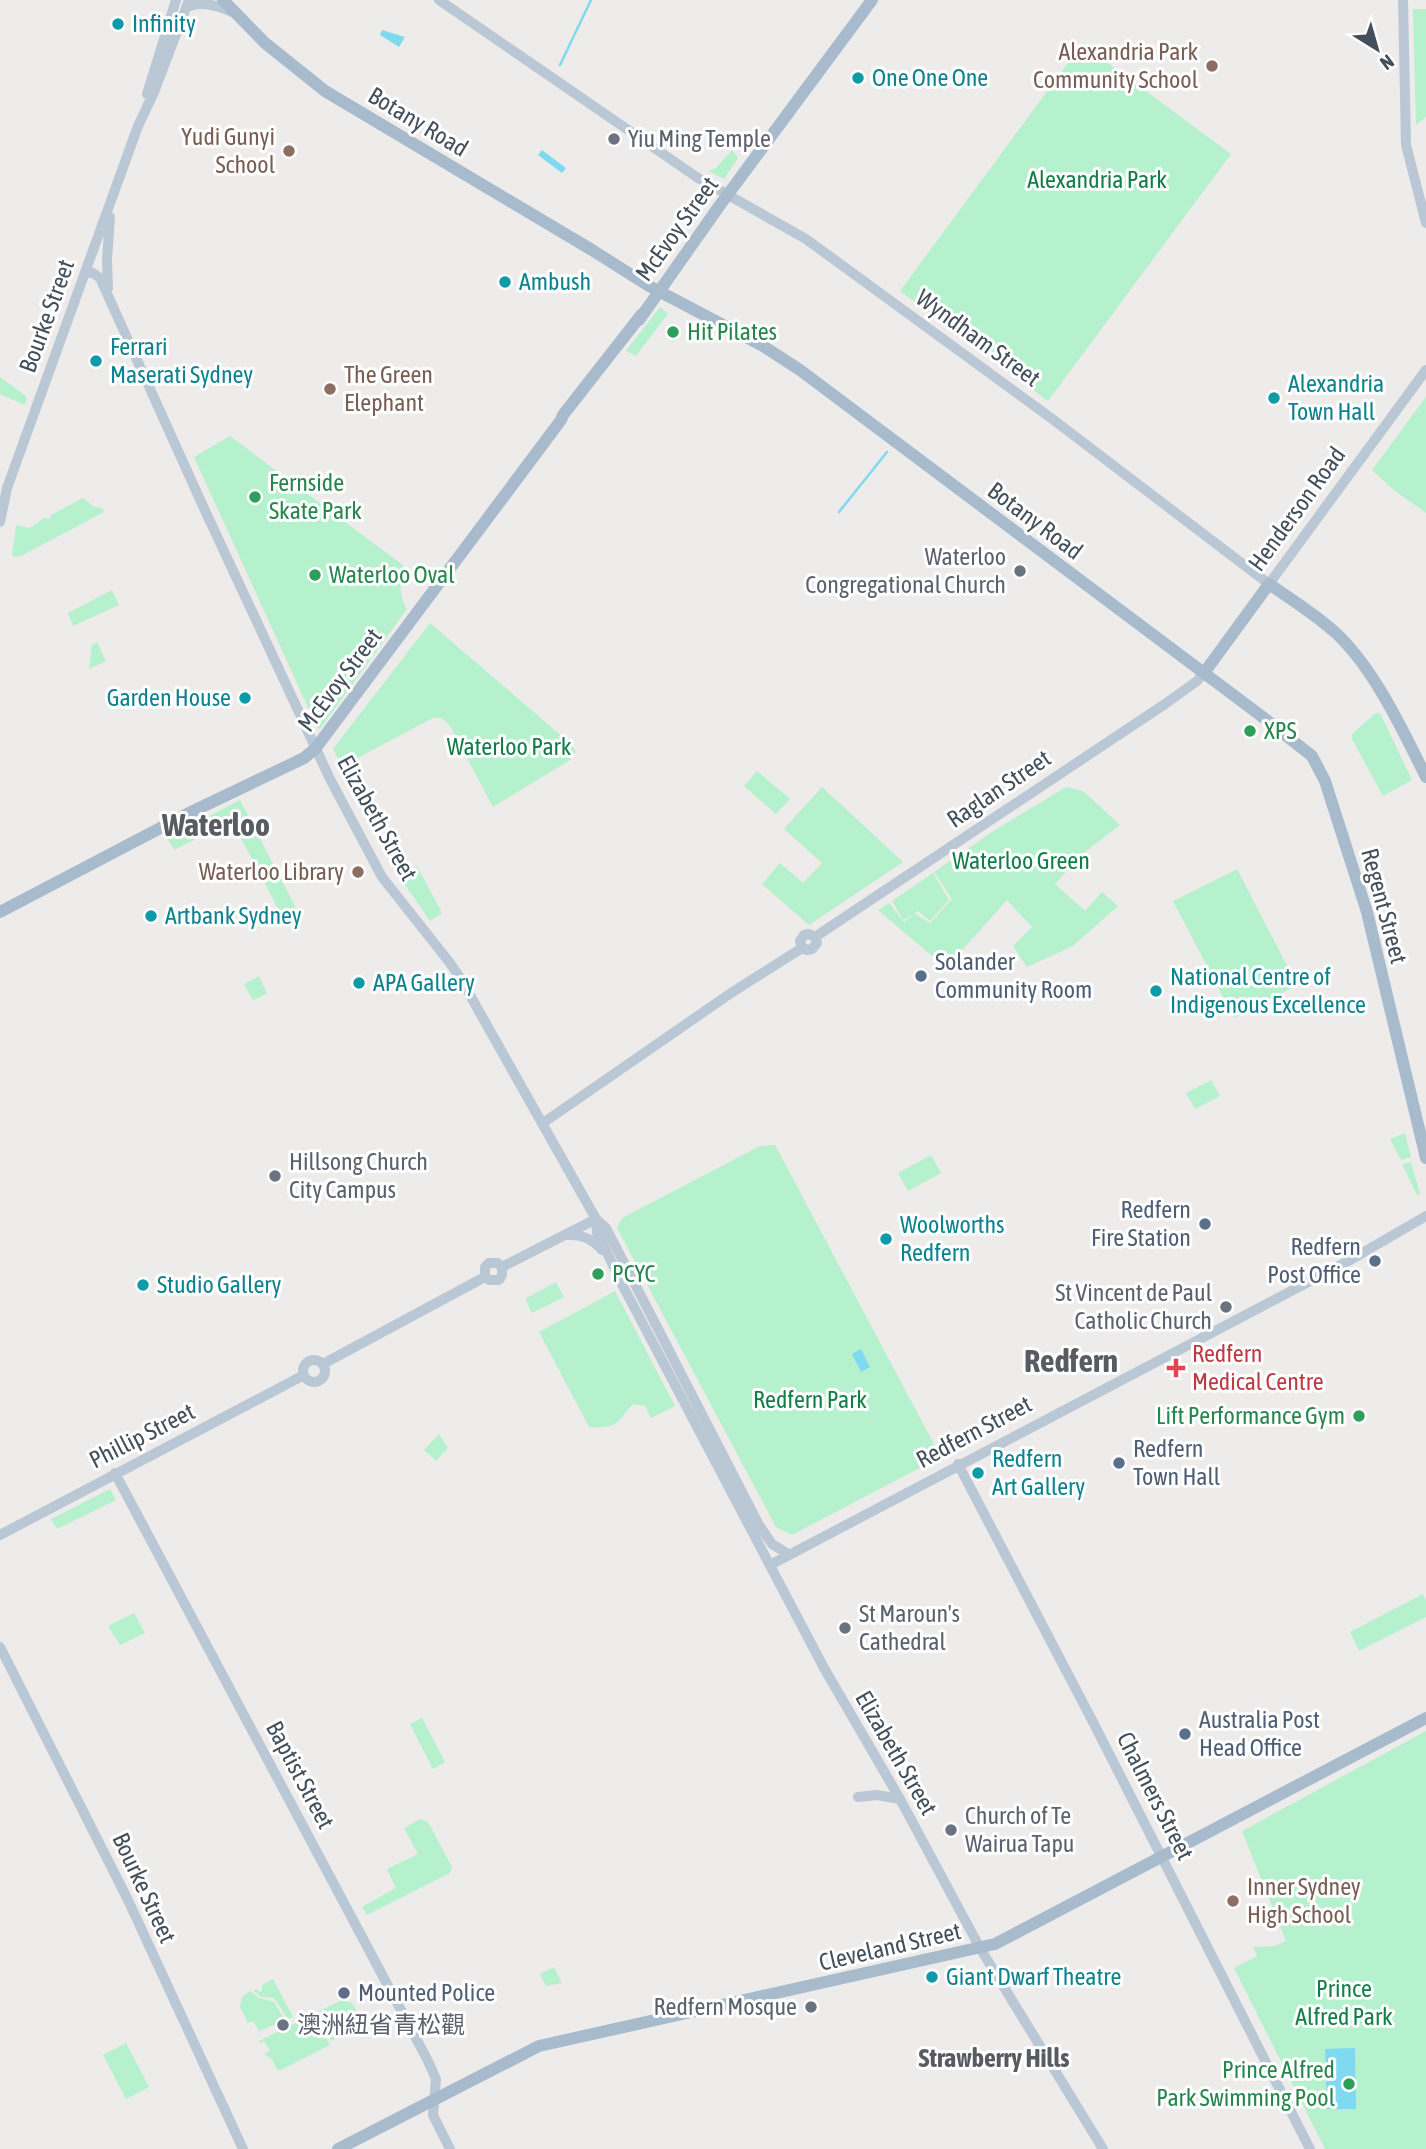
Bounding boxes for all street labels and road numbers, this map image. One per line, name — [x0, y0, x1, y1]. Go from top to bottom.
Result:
street label: Botany Road — [364, 81, 473, 162]
street label: McEvoy Street — [630, 171, 723, 286]
street label: Bourke Street — [14, 256, 79, 376]
street label: Wyndham Street — [911, 284, 1045, 392]
street label: Henderson Road — [1243, 442, 1351, 576]
street label: Botany Road — [983, 476, 1088, 565]
street label: McEvoy Street — [292, 623, 387, 736]
street label: Raglan Street — [942, 744, 1055, 833]
street label: Elizabeth Street — [332, 751, 423, 885]
street label: Regent Street — [1356, 845, 1413, 966]
street label: Redfern Street — [912, 1390, 1036, 1473]
street label: Phillip Street — [85, 1398, 199, 1474]
street label: Elizabeth Street — [850, 1686, 943, 1820]
street label: Baptist Street — [261, 1716, 340, 1833]
street label: Chalmers Street — [1112, 1727, 1199, 1864]
street label: Bourke Street — [107, 1828, 182, 1947]
street label: Cleveland Street — [816, 1917, 963, 1976]

